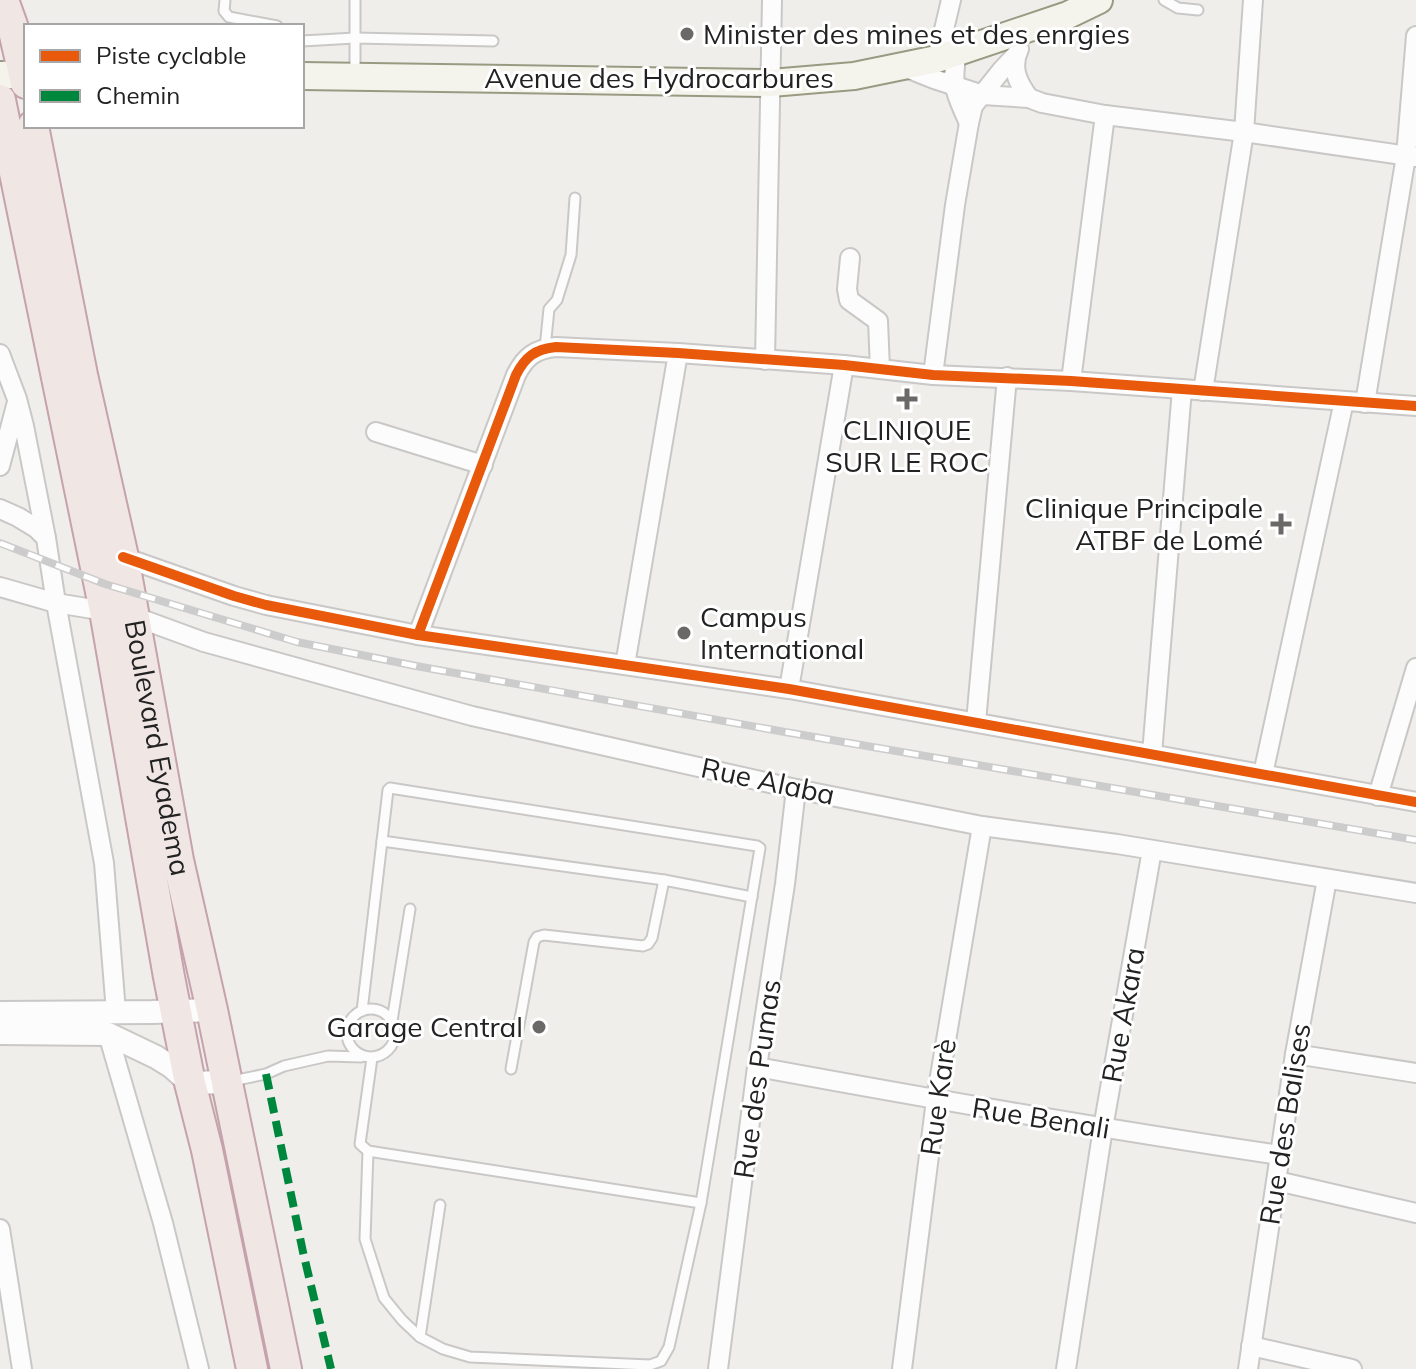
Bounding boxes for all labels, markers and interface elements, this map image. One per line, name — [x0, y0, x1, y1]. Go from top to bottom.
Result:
place label: Minister des mines et des enrgies — [703, 16, 1130, 51]
legend — [24, 24, 304, 128]
marker: Minister des mines et des enrgies — [678, 25, 696, 43]
text: Piste cyclable — [96, 40, 246, 70]
street label: Avenue des Hydrocarbures — [484, 60, 834, 95]
text: Chemin — [96, 80, 180, 110]
marker: CLINIQUE SUR LE ROC — [896, 388, 918, 410]
place label: CLINIQUE SUR LE ROC — [825, 412, 989, 479]
place label: Clinique Principale ATBF de Lomé — [1025, 490, 1263, 557]
marker: Clinique Principale ATBF de Lomé — [1270, 513, 1292, 535]
place label: Campus International — [700, 599, 864, 666]
street label: Boulevard Eyadema — [118, 617, 199, 879]
marker: Campus International — [675, 624, 693, 642]
street label: Rue Alaba — [698, 749, 838, 812]
street label: Rue Akara — [1093, 945, 1152, 1085]
street label: Rue des Pumas — [725, 977, 788, 1181]
place label: Garage Central — [326, 1009, 523, 1044]
marker: Garage Central — [530, 1018, 548, 1036]
street label: Rue des Balises — [1251, 1021, 1318, 1227]
street label: Rue Karè — [912, 1036, 963, 1158]
street label: Rue Benali — [970, 1089, 1112, 1146]

